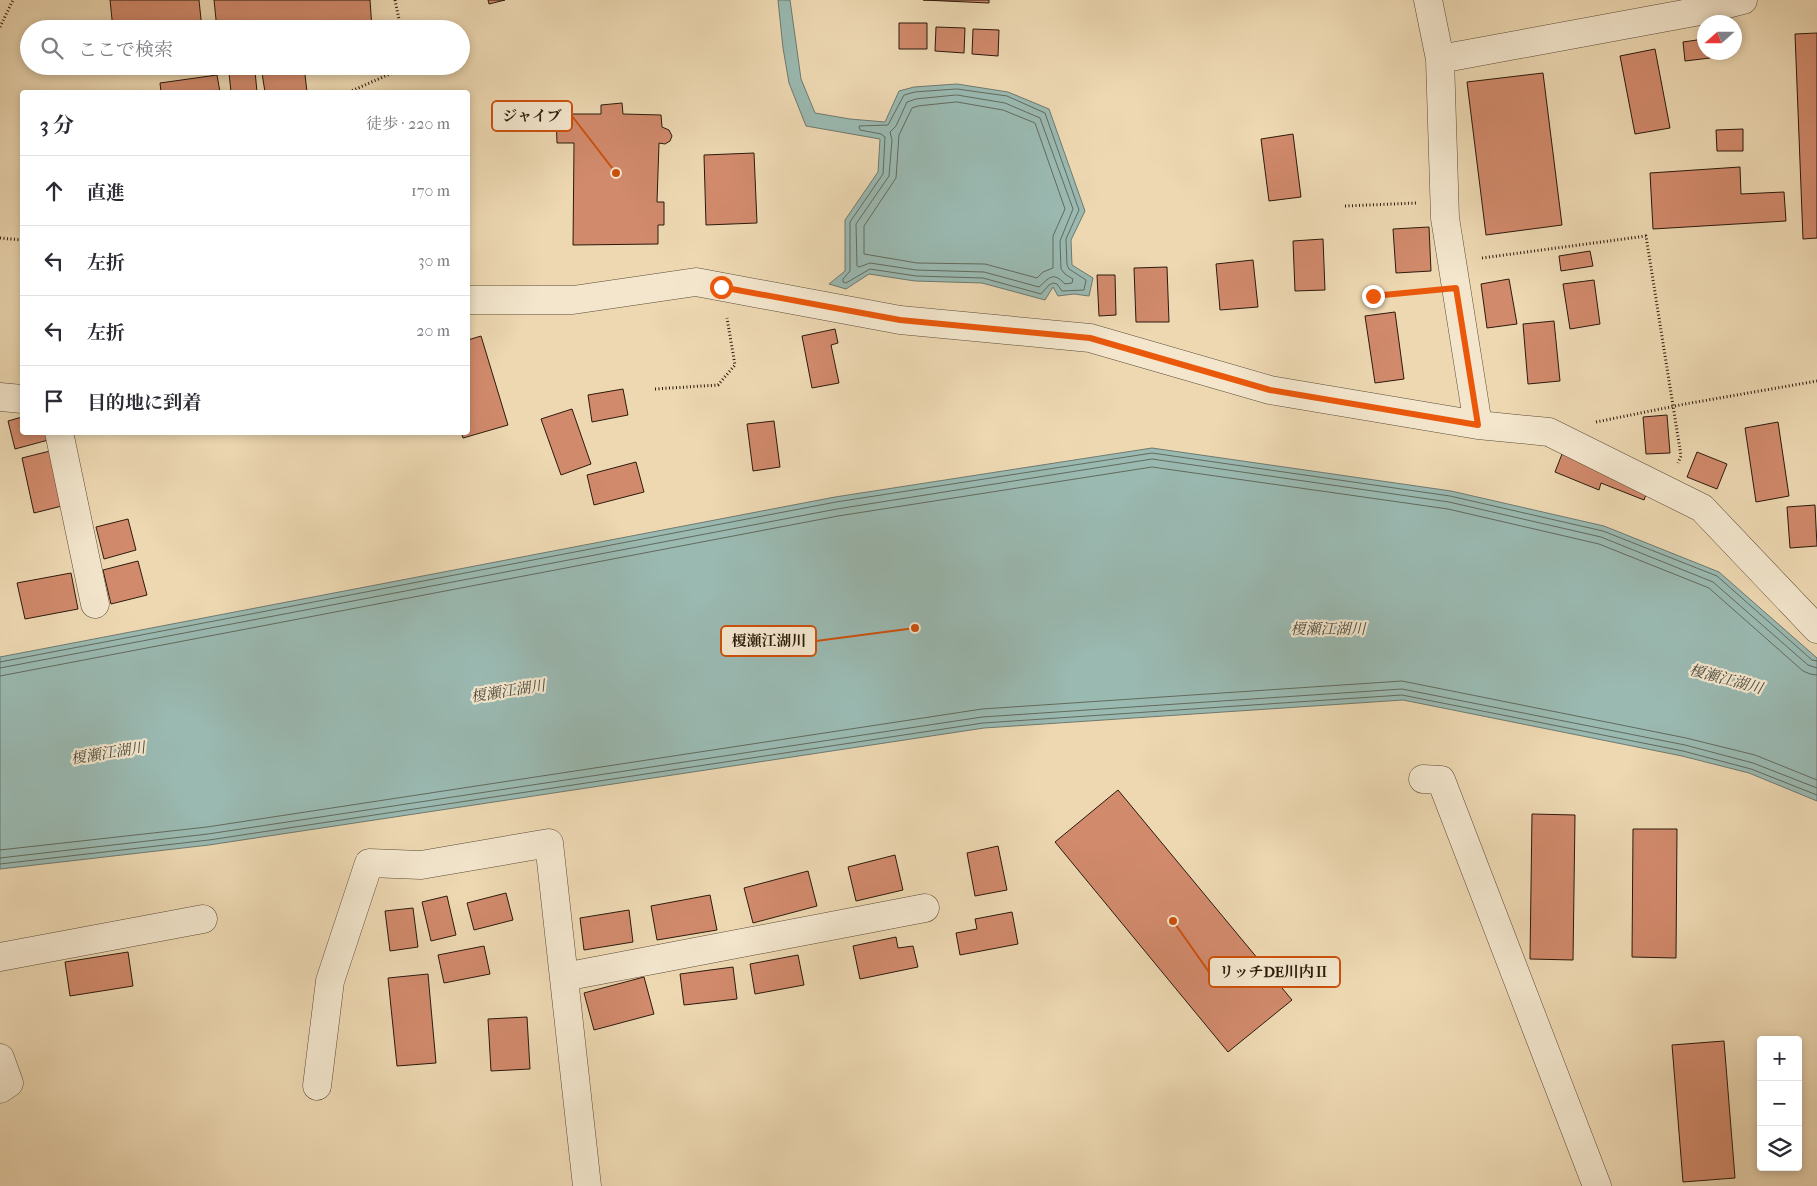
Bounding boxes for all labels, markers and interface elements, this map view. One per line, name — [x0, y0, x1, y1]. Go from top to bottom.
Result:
north arrow — [1697, 15, 1742, 60]
search box — [20, 20, 470, 75]
icon: search — [38, 34, 66, 62]
text: ここで検索 — [78, 39, 173, 61]
callout: ジャイブ — [492, 101, 572, 131]
text: ジャイブ — [502, 107, 562, 125]
text: 3 分 — [40, 113, 74, 137]
text: 徒歩 · 220 m — [366, 114, 450, 133]
icon: ahead — [40, 177, 68, 205]
text: 170 m — [411, 181, 450, 200]
text: 直進 — [87, 182, 125, 204]
icon: left — [40, 247, 68, 275]
text: 30 m — [418, 251, 450, 270]
text: 左折 — [87, 252, 125, 274]
route start — [710, 276, 733, 299]
route end — [1362, 285, 1385, 308]
icon: left — [40, 317, 68, 345]
text: 20 m — [416, 321, 450, 340]
text: 左折 — [87, 322, 125, 344]
icon: arrive — [40, 387, 68, 415]
text: 目的地に到着 — [87, 392, 201, 414]
water label: 榎瀬江湖川 — [1290, 620, 1367, 638]
callout: 榎瀬江湖川 — [721, 626, 816, 656]
text: 榎瀬江湖川 — [731, 632, 807, 650]
water label: 榎瀬江湖川 — [1687, 661, 1766, 698]
water label: 榎瀬江湖川 — [470, 676, 548, 706]
water label: 榎瀬江湖川 — [70, 738, 148, 768]
callout: リッチDE川内Ⅱ — [1209, 957, 1340, 987]
text: リッチDE川内Ⅱ — [1219, 963, 1329, 981]
map controls — [1757, 1036, 1802, 1171]
button: + — [1757, 1036, 1802, 1081]
button: − — [1757, 1081, 1802, 1126]
button: layers — [1757, 1126, 1802, 1171]

